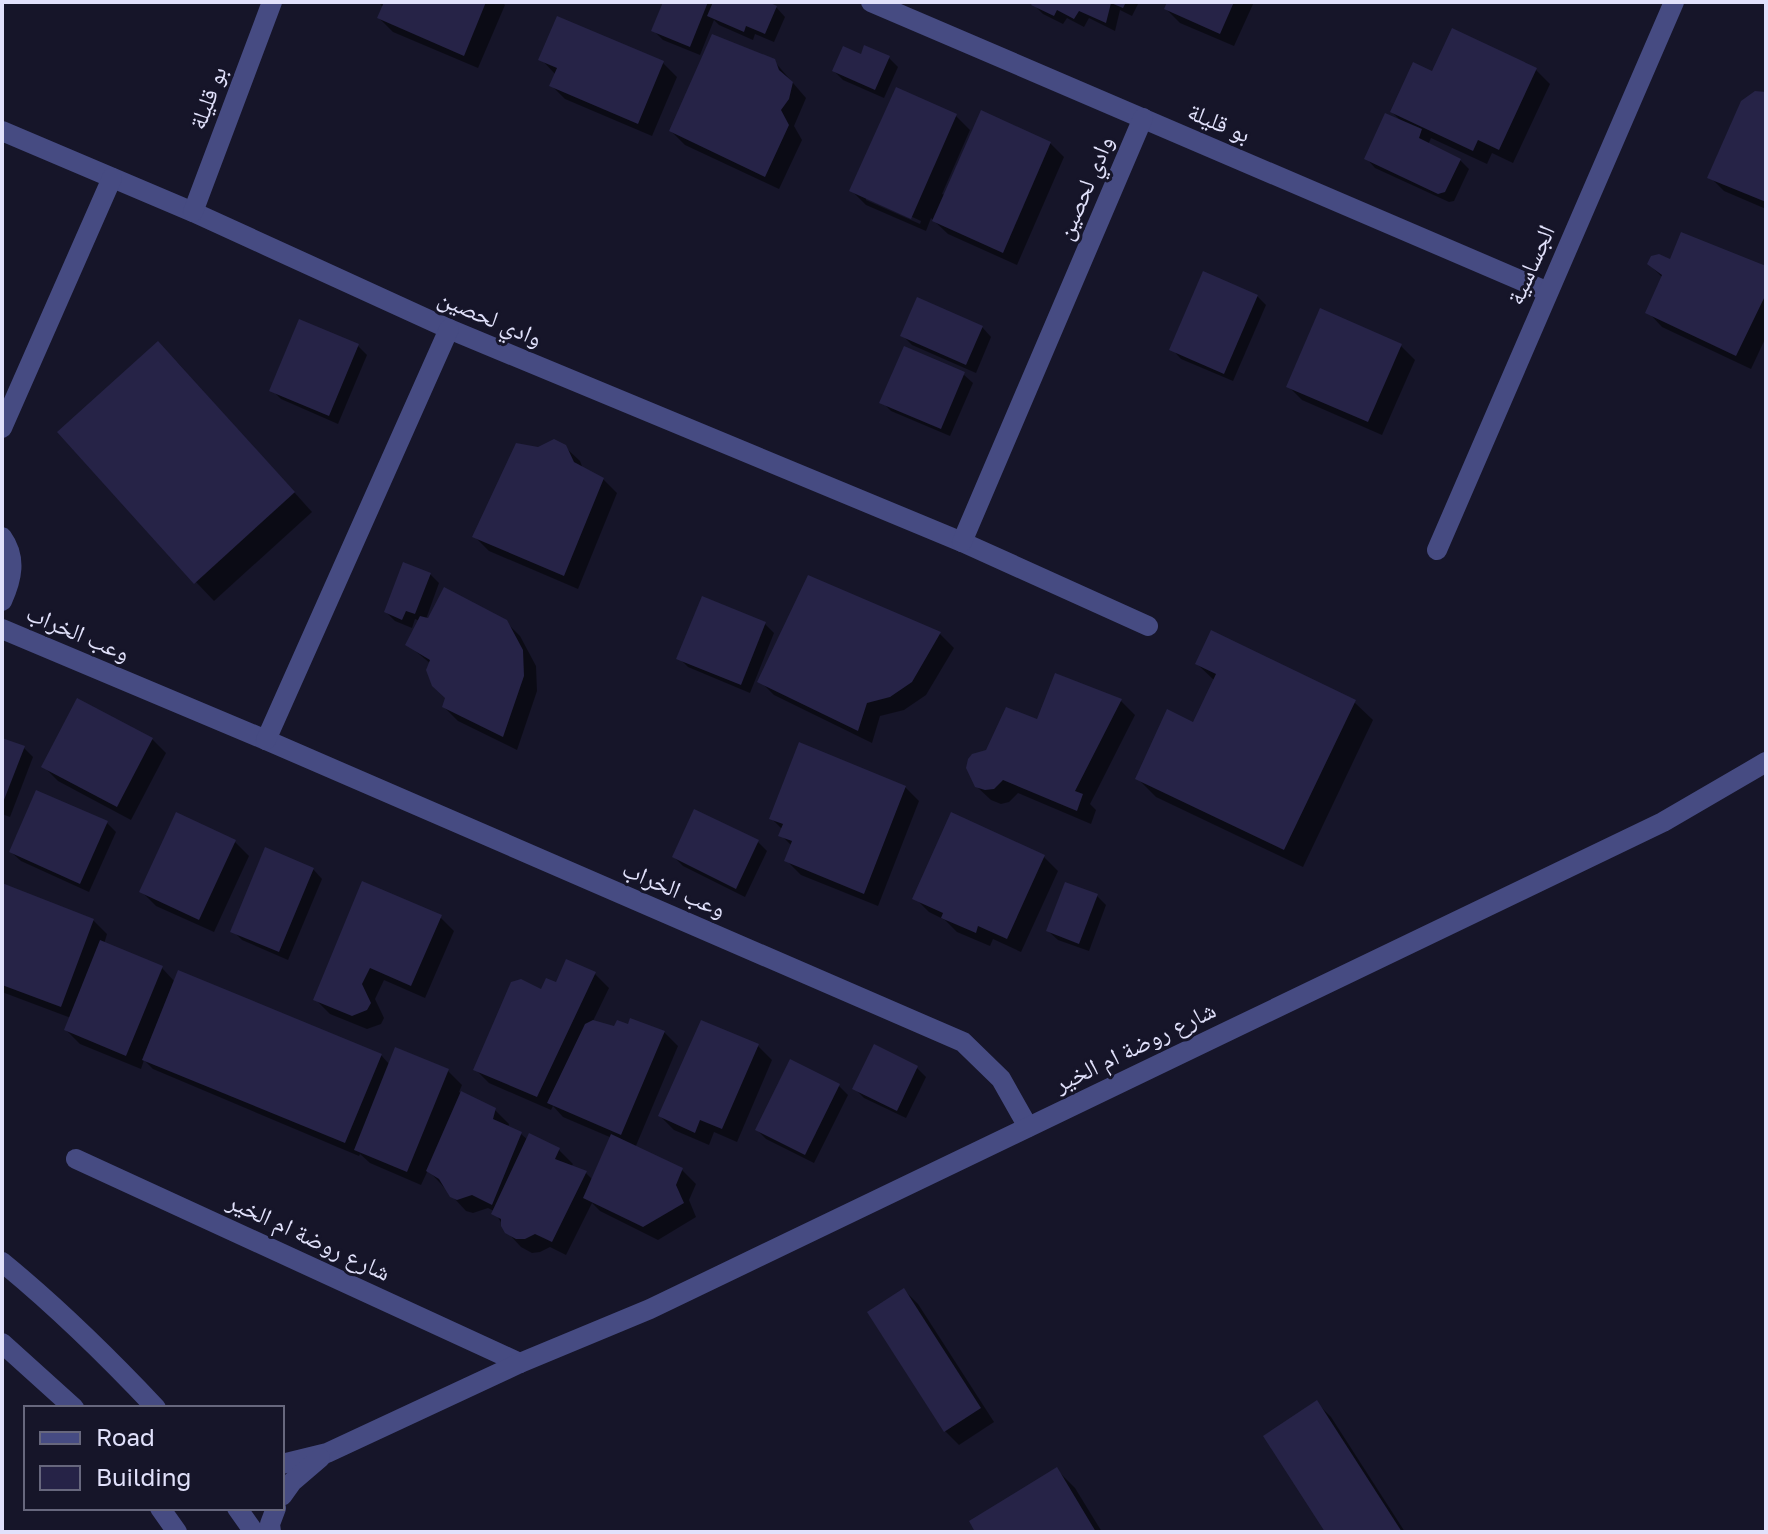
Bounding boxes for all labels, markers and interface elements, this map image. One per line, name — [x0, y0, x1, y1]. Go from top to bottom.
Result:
street label: بو قليلة — [181, 62, 233, 133]
street label: بو قليلة — [1184, 96, 1255, 148]
street label: وادي لحصين — [1049, 131, 1124, 246]
street label: الجساسية — [1499, 220, 1560, 309]
street label: وادي لحصين — [432, 282, 547, 357]
street label: وعب الخراب — [22, 597, 135, 667]
street label: وعب الخراب — [618, 853, 731, 923]
street label: شارع روضة ام الخير — [1048, 994, 1221, 1100]
street label: شارع روضة ام الخير — [221, 1185, 396, 1289]
legend — [24, 1406, 284, 1510]
text: Road — [96, 1422, 155, 1451]
text: Building — [96, 1462, 191, 1491]

